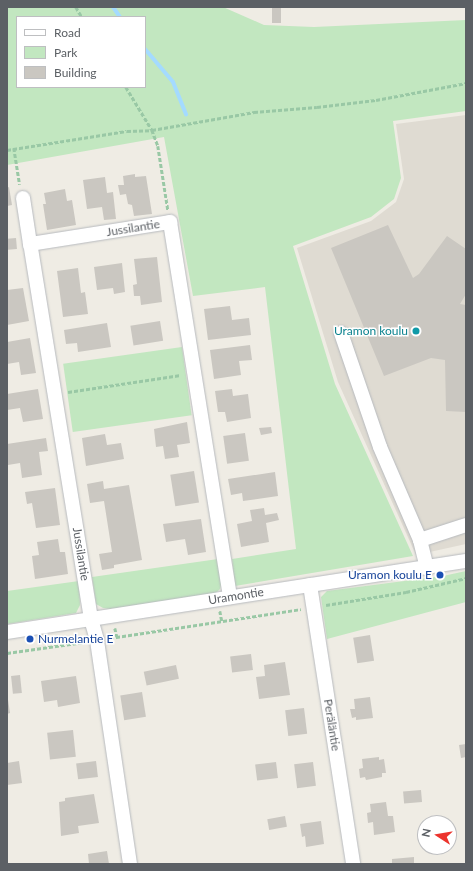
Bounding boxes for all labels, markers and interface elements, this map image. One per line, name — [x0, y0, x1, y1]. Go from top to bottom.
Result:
legend — [16, 16, 146, 88]
text: Road — [54, 25, 81, 40]
text: Park — [54, 45, 77, 60]
text: Building — [54, 65, 97, 80]
street label: Jussilantie — [105, 217, 161, 239]
place label: Uramon koulu — [334, 324, 408, 338]
marker: Uramon koulu — [411, 326, 421, 336]
street label: Jussilantie — [70, 526, 92, 582]
place label: Uramon koulu E — [348, 568, 432, 582]
marker: Uramon koulu E — [435, 570, 445, 580]
street label: Uramontie — [207, 585, 265, 607]
place label: Nurmelantie E — [38, 632, 113, 646]
marker: Nurmelantie E — [25, 634, 35, 644]
street label: Peräläntie — [321, 698, 343, 752]
north arrow — [417, 815, 457, 855]
text: N — [419, 827, 433, 838]

